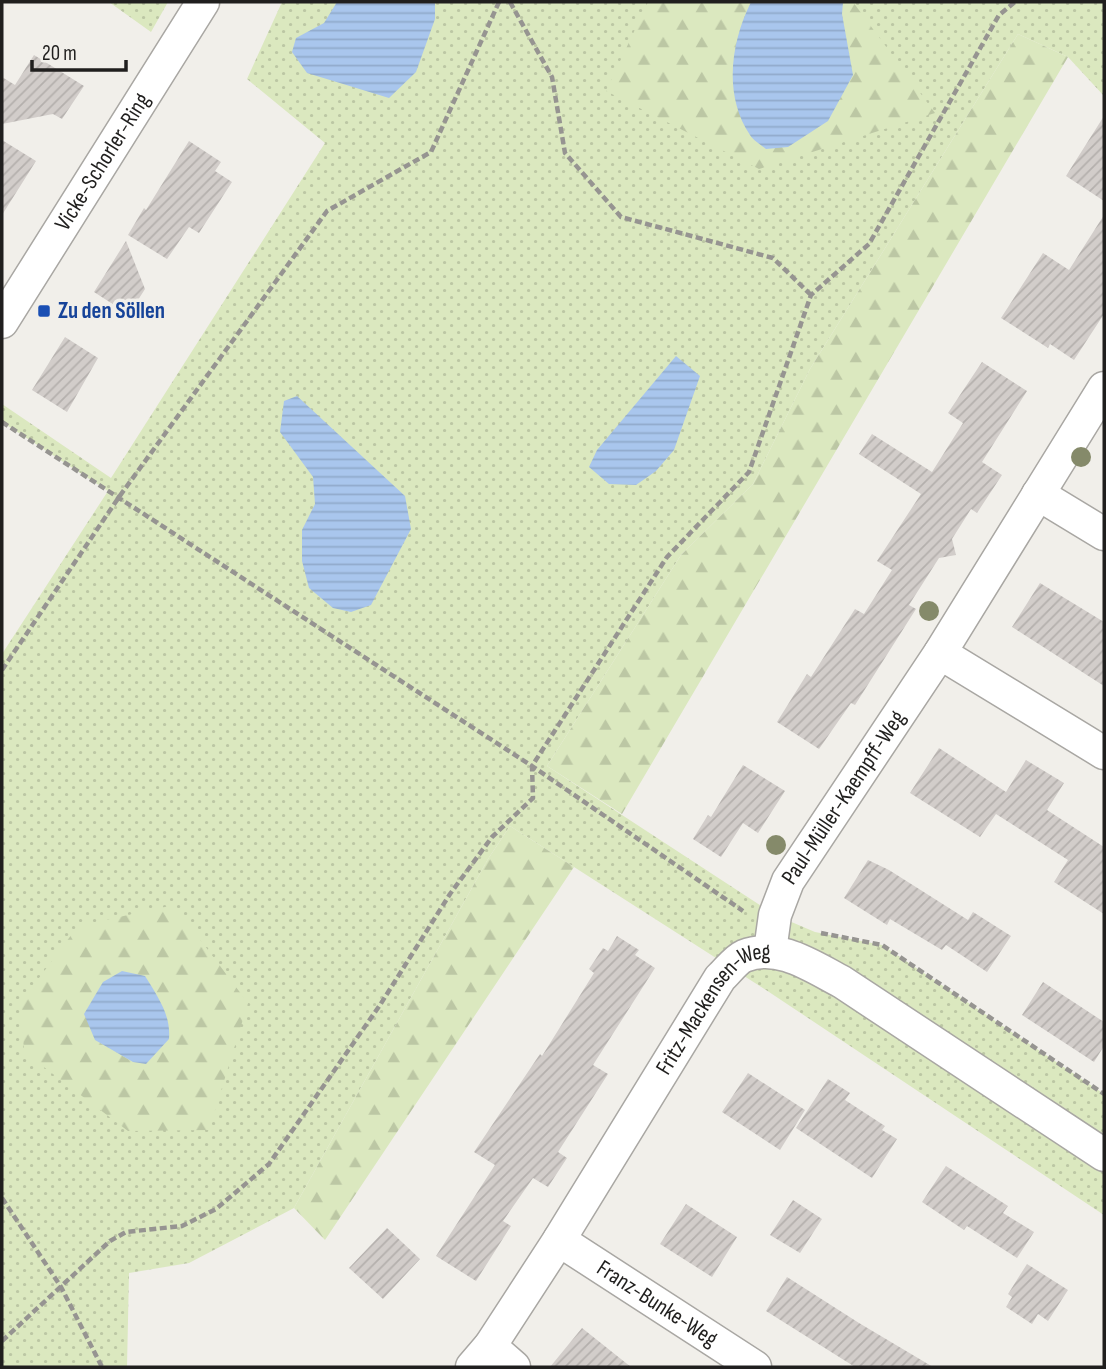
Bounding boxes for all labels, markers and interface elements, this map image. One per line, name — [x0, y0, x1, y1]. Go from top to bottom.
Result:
scale bar — [32, 28, 126, 72]
text: 20 m — [42, 41, 77, 66]
street label: Vicke-Schorler-Ring — [49, 88, 156, 236]
place label: Zu den Söllen — [58, 297, 165, 325]
marker: Zu den Söllen — [36, 303, 52, 319]
street label: Paul-Müller-Kaempff-Weg — [776, 705, 912, 890]
street label: Fritz-Mackensen-Weg — [650, 938, 771, 1080]
street label: Franz-Bunke-Weg — [591, 1254, 723, 1353]

